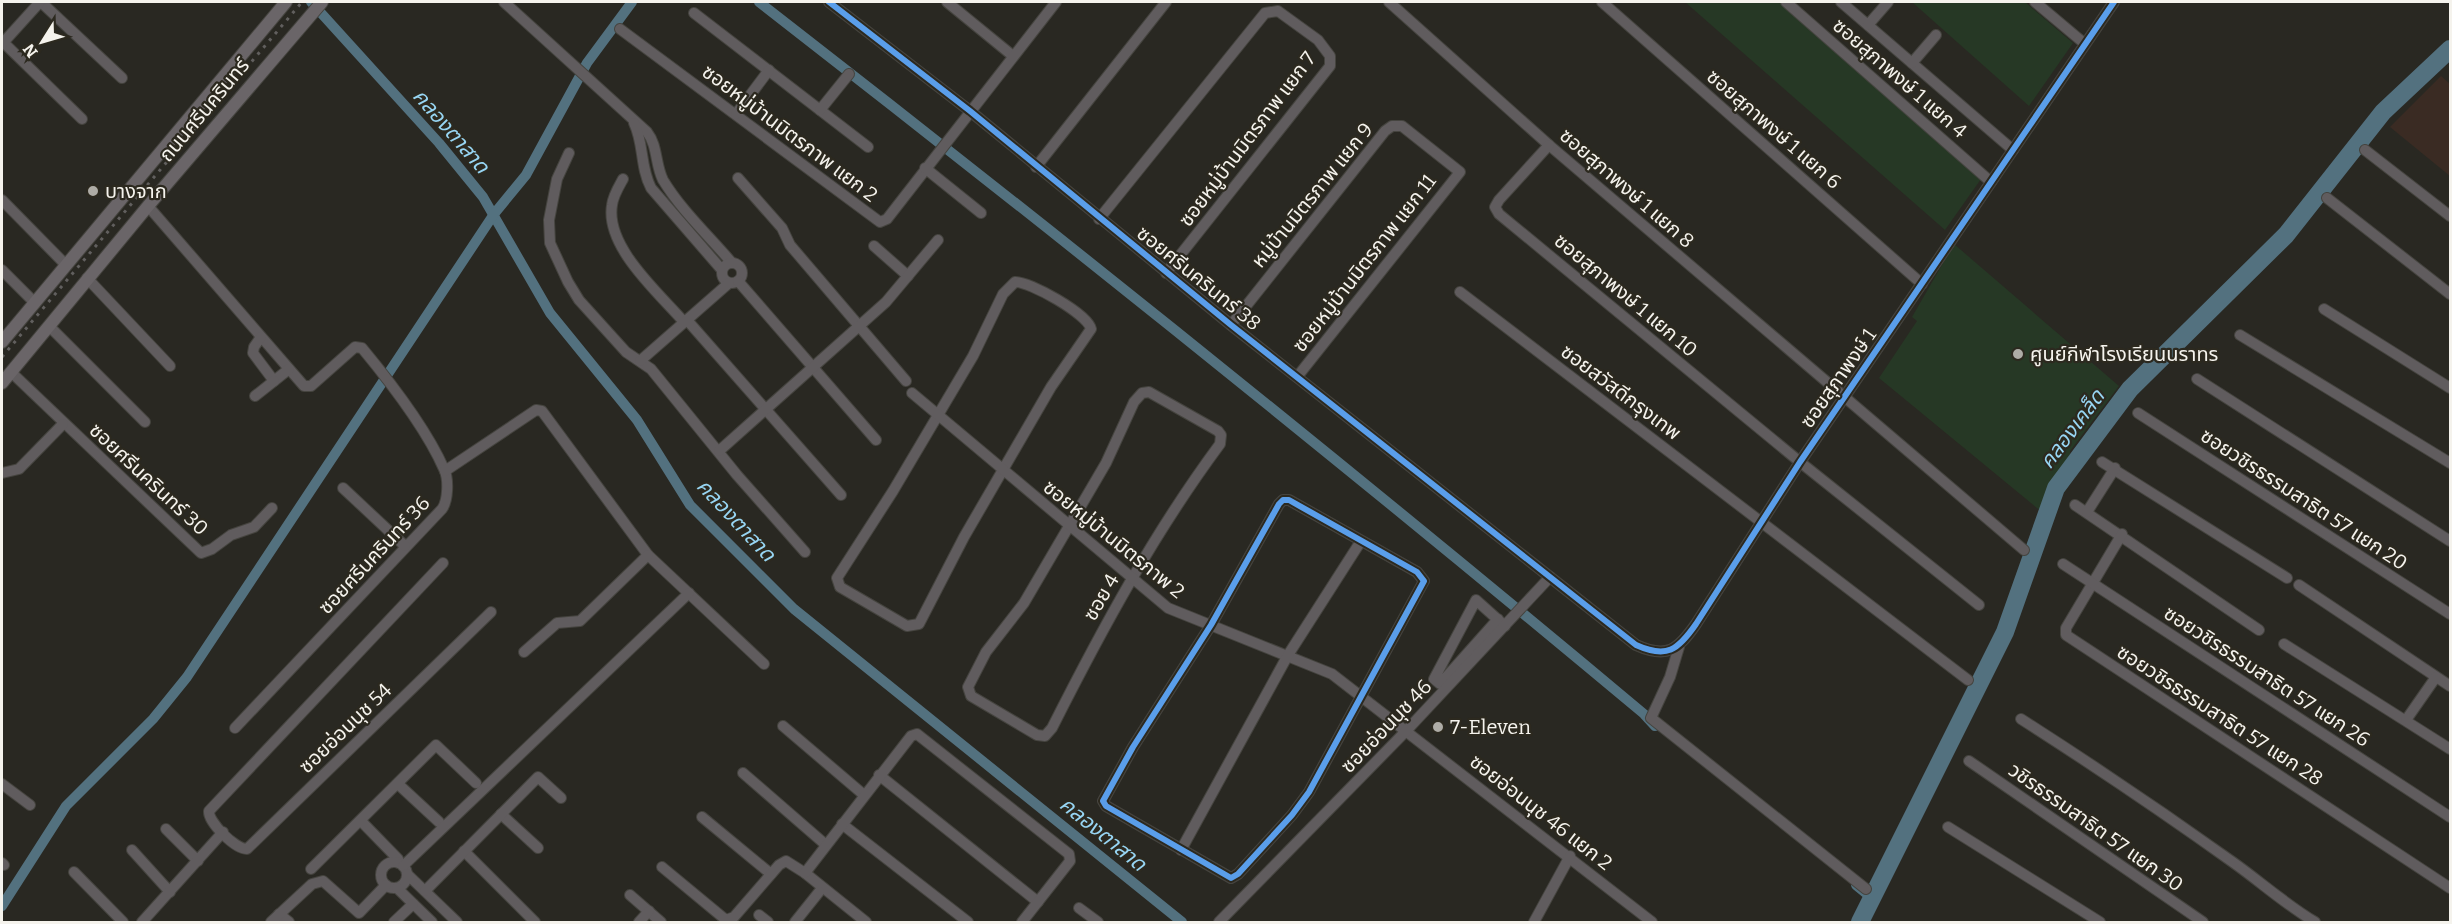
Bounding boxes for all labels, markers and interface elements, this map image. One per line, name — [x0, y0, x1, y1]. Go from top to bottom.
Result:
north arrow — [12, 12, 72, 72]
street label: ซอยสุภาพงษ์ 1 แยก 4 — [1828, 13, 1972, 143]
text: N — [19, 40, 42, 61]
street label: ซอยหมู่บ้านมิตรภาพ แยก 7 — [1173, 47, 1321, 232]
street label: ถนนศรีนครินทร์ — [154, 53, 255, 167]
street label: ซอยหมู่บ้านมิตรภาพ แยก 2 — [697, 59, 882, 208]
street label: ซอยสุภาพงษ์ 1 แยก 6 — [1702, 64, 1846, 194]
water label: คลองตาสาด — [407, 83, 495, 179]
street label: หมู่บ้านมิตรภาพ แยก 9 — [1246, 118, 1379, 273]
street label: ซอยสุภาพงษ์ 1 แยก 8 — [1555, 123, 1699, 253]
street label: ซอยหมู่บ้านมิตรภาพ แยก 11 — [1287, 169, 1442, 357]
place label: บางจาก — [105, 179, 167, 203]
marker: บางจาก — [86, 184, 100, 198]
street label: ซอยศรีนครินทร์ 38 — [1132, 221, 1266, 335]
street label: ซอยสุภาพงษ์ 1 แยก 10 — [1550, 228, 1702, 362]
street label: ซอยสุภาพงษ์ 1 — [1795, 324, 1881, 432]
street label: ซอยสวัสดีกรุงเทพ — [1556, 339, 1686, 445]
place label: ศูนย์กีฬาโรงเรียนนราทร — [2030, 342, 2218, 367]
marker: ศูนย์กีฬาโรงเรียนนราทร — [2011, 347, 2025, 361]
water label: คลองเคล็ด — [2034, 384, 2111, 474]
street label: ซอยศรีนครินทร์ 30 — [85, 418, 213, 540]
street label: ซอยวชิรธรรมสาธิต 57 แยก 20 — [2196, 423, 2412, 575]
water label: คลองตาสาด — [691, 473, 782, 568]
street label: ซอยหมู่บ้านมิตรภาพ 2 — [1038, 475, 1189, 604]
street label: ซอยศรีนครินทร์ 36 — [313, 491, 435, 619]
street label: ซอย 4 — [1078, 569, 1124, 625]
street label: ซอยวชิรธรรมสาธิต 57 แยก 26 — [2160, 600, 2374, 752]
street label: ซอยวชิรธรรมสาธิต 57 แยก 28 — [2112, 639, 2328, 791]
street label: ซอยอ่อนนุช 46 — [1336, 674, 1436, 778]
street label: ซอยอ่อนนุช 54 — [294, 678, 396, 778]
place label: 7-Eleven — [1450, 715, 1531, 739]
marker: 7-Eleven — [1431, 720, 1445, 734]
street label: ซอยอ่อนนุช 46 แยก 2 — [1465, 749, 1617, 875]
street label: วชิรธรรมสาธิต 57 แยก 30 — [2004, 758, 2188, 896]
water label: คลองตาสาด — [1055, 791, 1152, 877]

